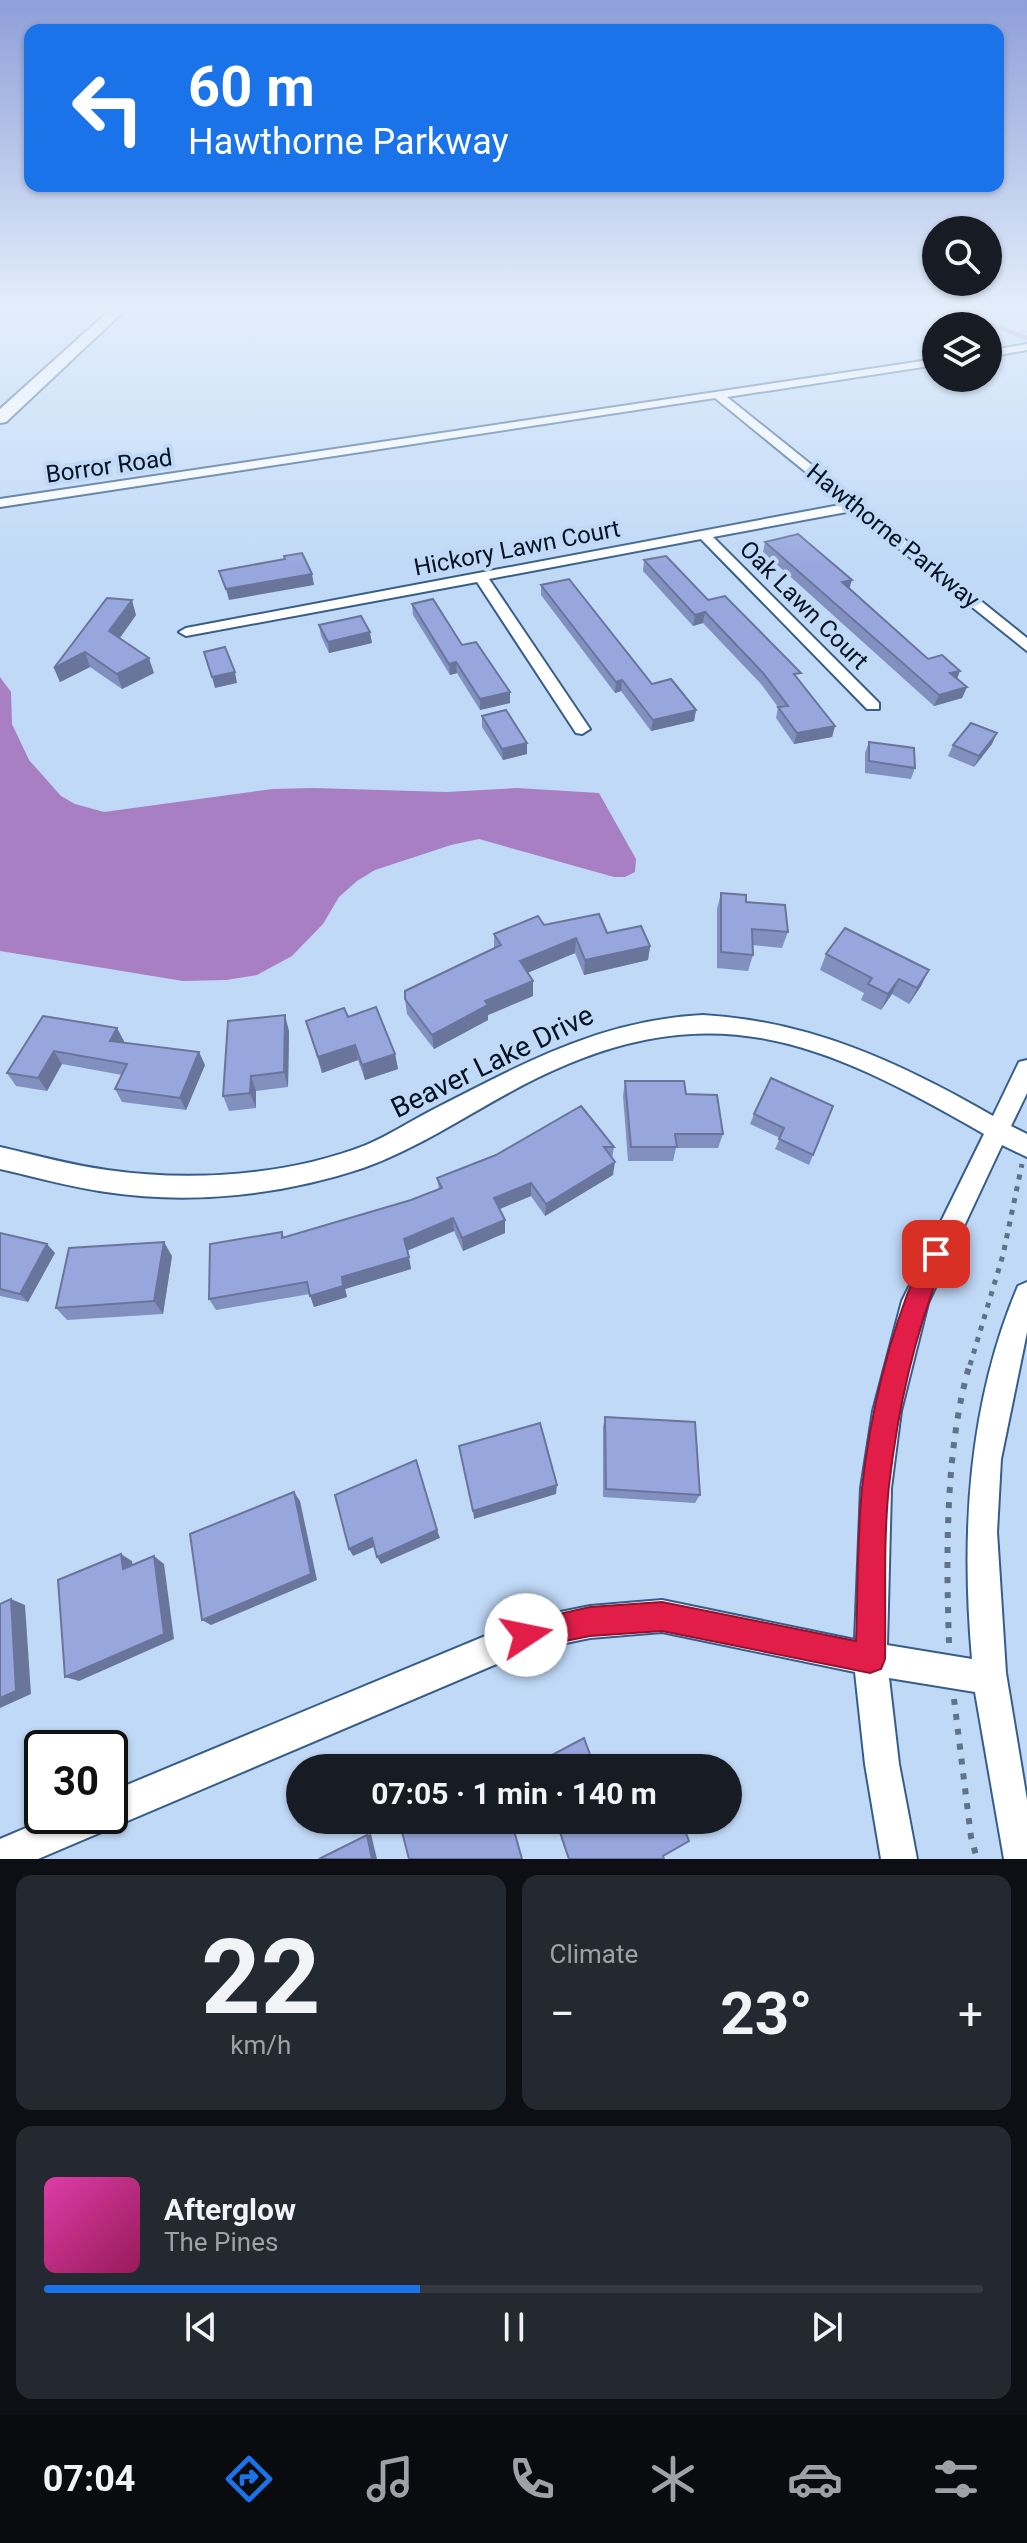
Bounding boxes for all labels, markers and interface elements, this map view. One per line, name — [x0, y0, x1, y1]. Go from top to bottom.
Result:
text: 60 m — [188, 54, 315, 120]
icon: left — [56, 56, 160, 160]
text: Hawthorne Parkway — [188, 121, 509, 163]
map controls — [922, 216, 1002, 392]
button: search — [922, 216, 1002, 296]
button: layers — [922, 312, 1002, 392]
street label: Borror Road — [44, 443, 174, 489]
street label: Hawthorne Parkway — [801, 458, 985, 615]
street label: Hickory Lawn Court — [412, 514, 623, 582]
street label: Oak Lawn Court — [734, 535, 874, 675]
street label: Beaver Lake Drive — [386, 998, 599, 1125]
pin — [902, 1220, 970, 1288]
icon: arrive — [914, 1232, 958, 1276]
position arrow — [484, 1593, 568, 1677]
speed limit sign: 30 — [24, 1730, 128, 1834]
text: 07:05 · 1 min · 140 m — [371, 1776, 657, 1811]
text: 22 — [201, 1917, 320, 2038]
text: Climate — [550, 1939, 638, 1969]
text: 23° — [720, 1978, 812, 2049]
text: − — [550, 1988, 575, 2040]
text: + — [958, 1988, 983, 2040]
text: km/h — [230, 2030, 291, 2060]
text: Afterglow — [164, 2192, 296, 2227]
text: The Pines — [164, 2227, 278, 2257]
icon: previous — [179, 2305, 223, 2349]
icon: pause — [492, 2305, 536, 2349]
icon: next — [805, 2305, 849, 2349]
icon: directions — [221, 2451, 277, 2507]
icon: music — [362, 2451, 418, 2507]
icon: phone — [504, 2451, 560, 2507]
icon: climate — [645, 2451, 701, 2507]
icon: car — [787, 2451, 843, 2507]
icon: filters — [928, 2451, 984, 2507]
text: 07:04 — [43, 2458, 135, 2500]

